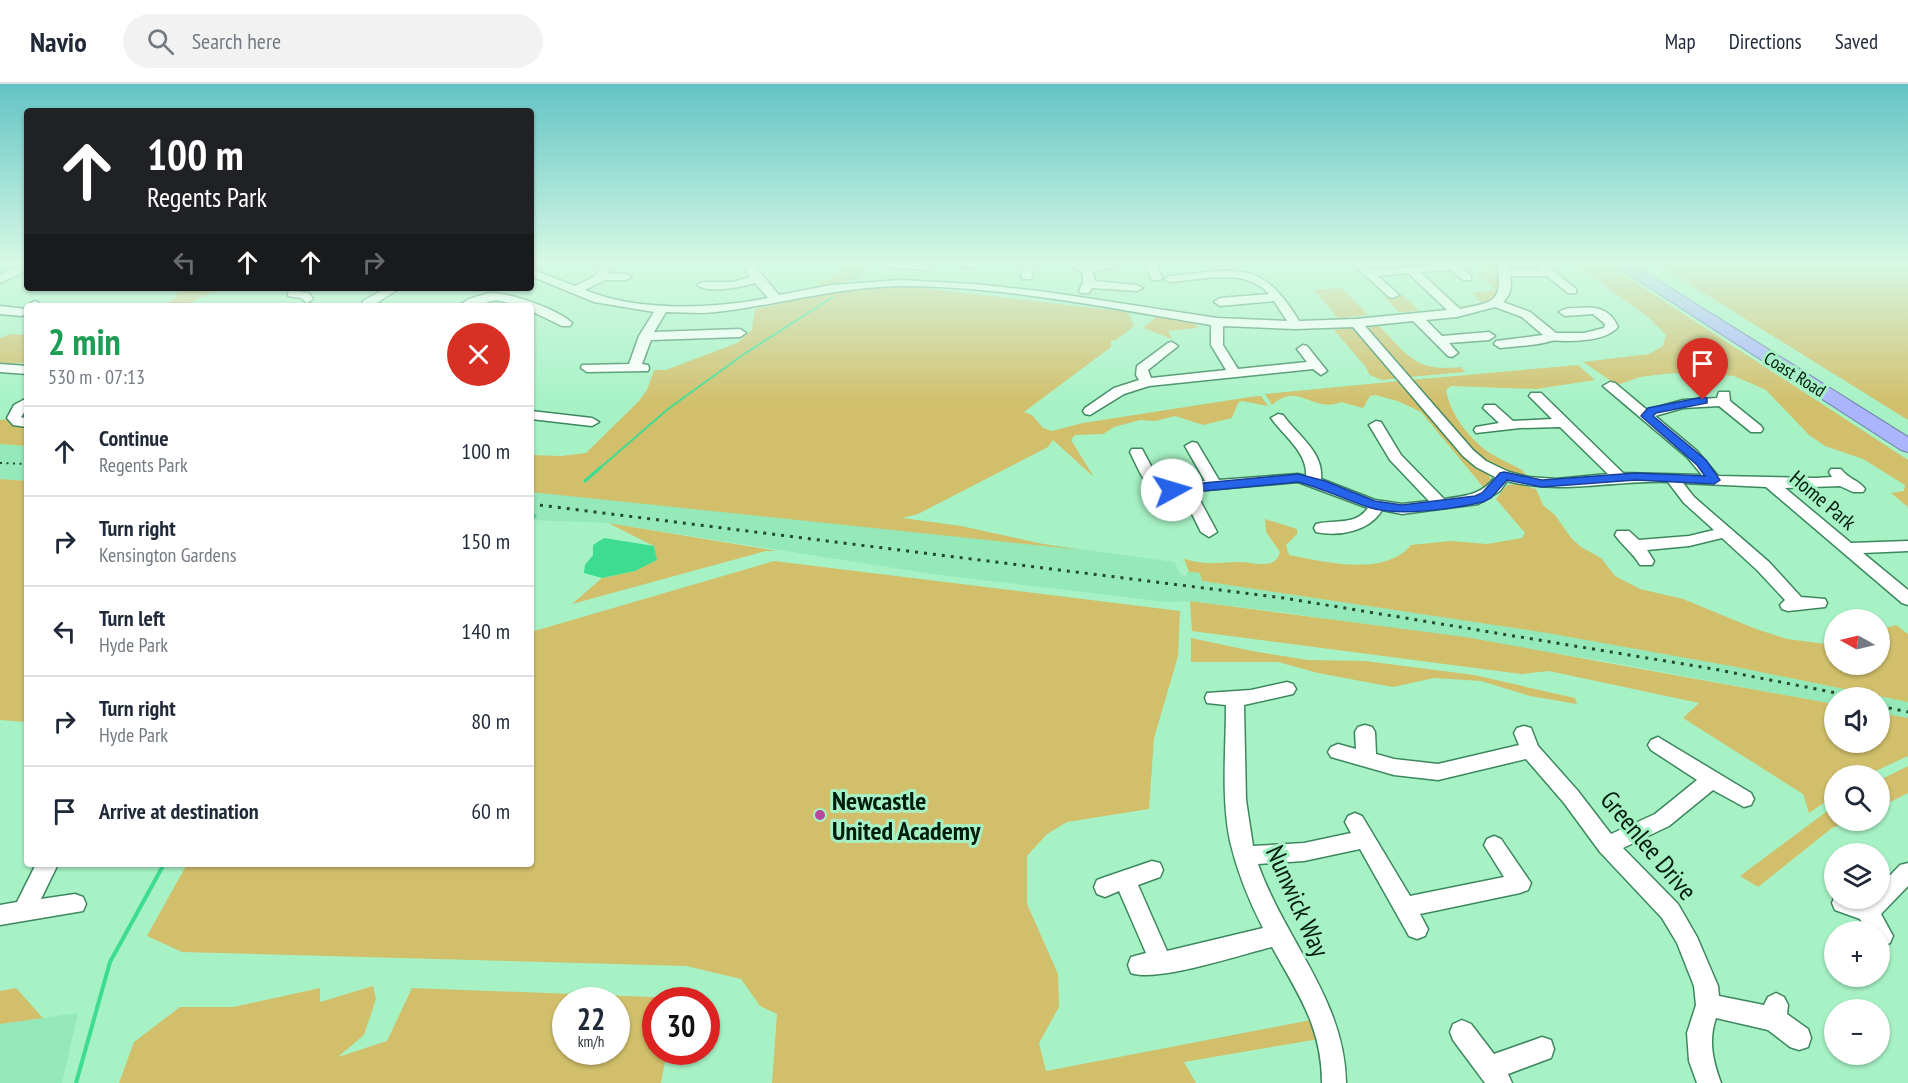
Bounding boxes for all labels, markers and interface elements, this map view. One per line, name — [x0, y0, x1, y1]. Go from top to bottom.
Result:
search box — [123, 14, 543, 68]
text: Navio — [30, 23, 87, 60]
icon: search — [144, 25, 177, 58]
text: Search here — [192, 27, 281, 55]
text: Map — [1665, 28, 1696, 55]
text: Directions — [1729, 28, 1802, 55]
text: Saved — [1835, 28, 1878, 55]
text: 100 m — [147, 127, 244, 182]
icon: ahead — [48, 132, 126, 210]
text: Regents Park — [147, 180, 267, 214]
icon: left — [168, 246, 201, 279]
icon: ahead — [231, 246, 264, 279]
icon: ahead — [294, 246, 327, 279]
icon: right — [357, 246, 390, 279]
text: 2 min — [48, 318, 121, 365]
button: close — [447, 323, 510, 386]
pin — [1677, 338, 1728, 400]
street label: Coast Road — [1760, 346, 1830, 402]
icon: arrive — [1686, 347, 1719, 380]
text: 530 m · 07:13 — [48, 364, 145, 390]
text: Continue — [99, 424, 169, 452]
icon: ahead — [48, 435, 81, 468]
text: 100 m — [461, 437, 510, 465]
text: Regents Park — [99, 452, 188, 478]
position arrow — [1140, 458, 1204, 522]
street label: Home Park — [1784, 464, 1862, 536]
text: Turn right — [99, 514, 176, 542]
icon: right — [48, 525, 81, 558]
text: 150 m — [461, 527, 510, 555]
text: Kensington Gardens — [99, 542, 236, 568]
text: Turn left — [99, 604, 165, 632]
north arrow — [1824, 609, 1890, 675]
map controls — [1824, 609, 1890, 1065]
icon: left — [48, 615, 81, 648]
text: 140 m — [461, 617, 510, 645]
text: Hyde Park — [99, 632, 168, 658]
button: sound — [1824, 687, 1890, 753]
text: Turn right — [99, 694, 176, 722]
icon: right — [48, 705, 81, 738]
text: 80 m — [471, 707, 510, 735]
text: Hyde Park — [99, 722, 168, 748]
button: search — [1824, 765, 1890, 831]
place label: Newcastle United Academy — [832, 784, 981, 847]
street label: Greenlee Drive — [1594, 784, 1704, 906]
icon: arrive — [48, 795, 81, 828]
text: Arrive at destination — [99, 797, 259, 825]
text: 60 m — [471, 797, 510, 825]
marker: Newcastle United Academy — [813, 808, 827, 822]
street label: Nunwick Way — [1259, 840, 1337, 962]
button: layers — [1824, 843, 1890, 909]
button: + — [1824, 921, 1890, 987]
speed limit sign: 30 — [642, 987, 720, 1065]
text: 22 — [577, 999, 605, 1038]
button: − — [1824, 999, 1890, 1065]
text: km/h — [578, 1032, 604, 1051]

